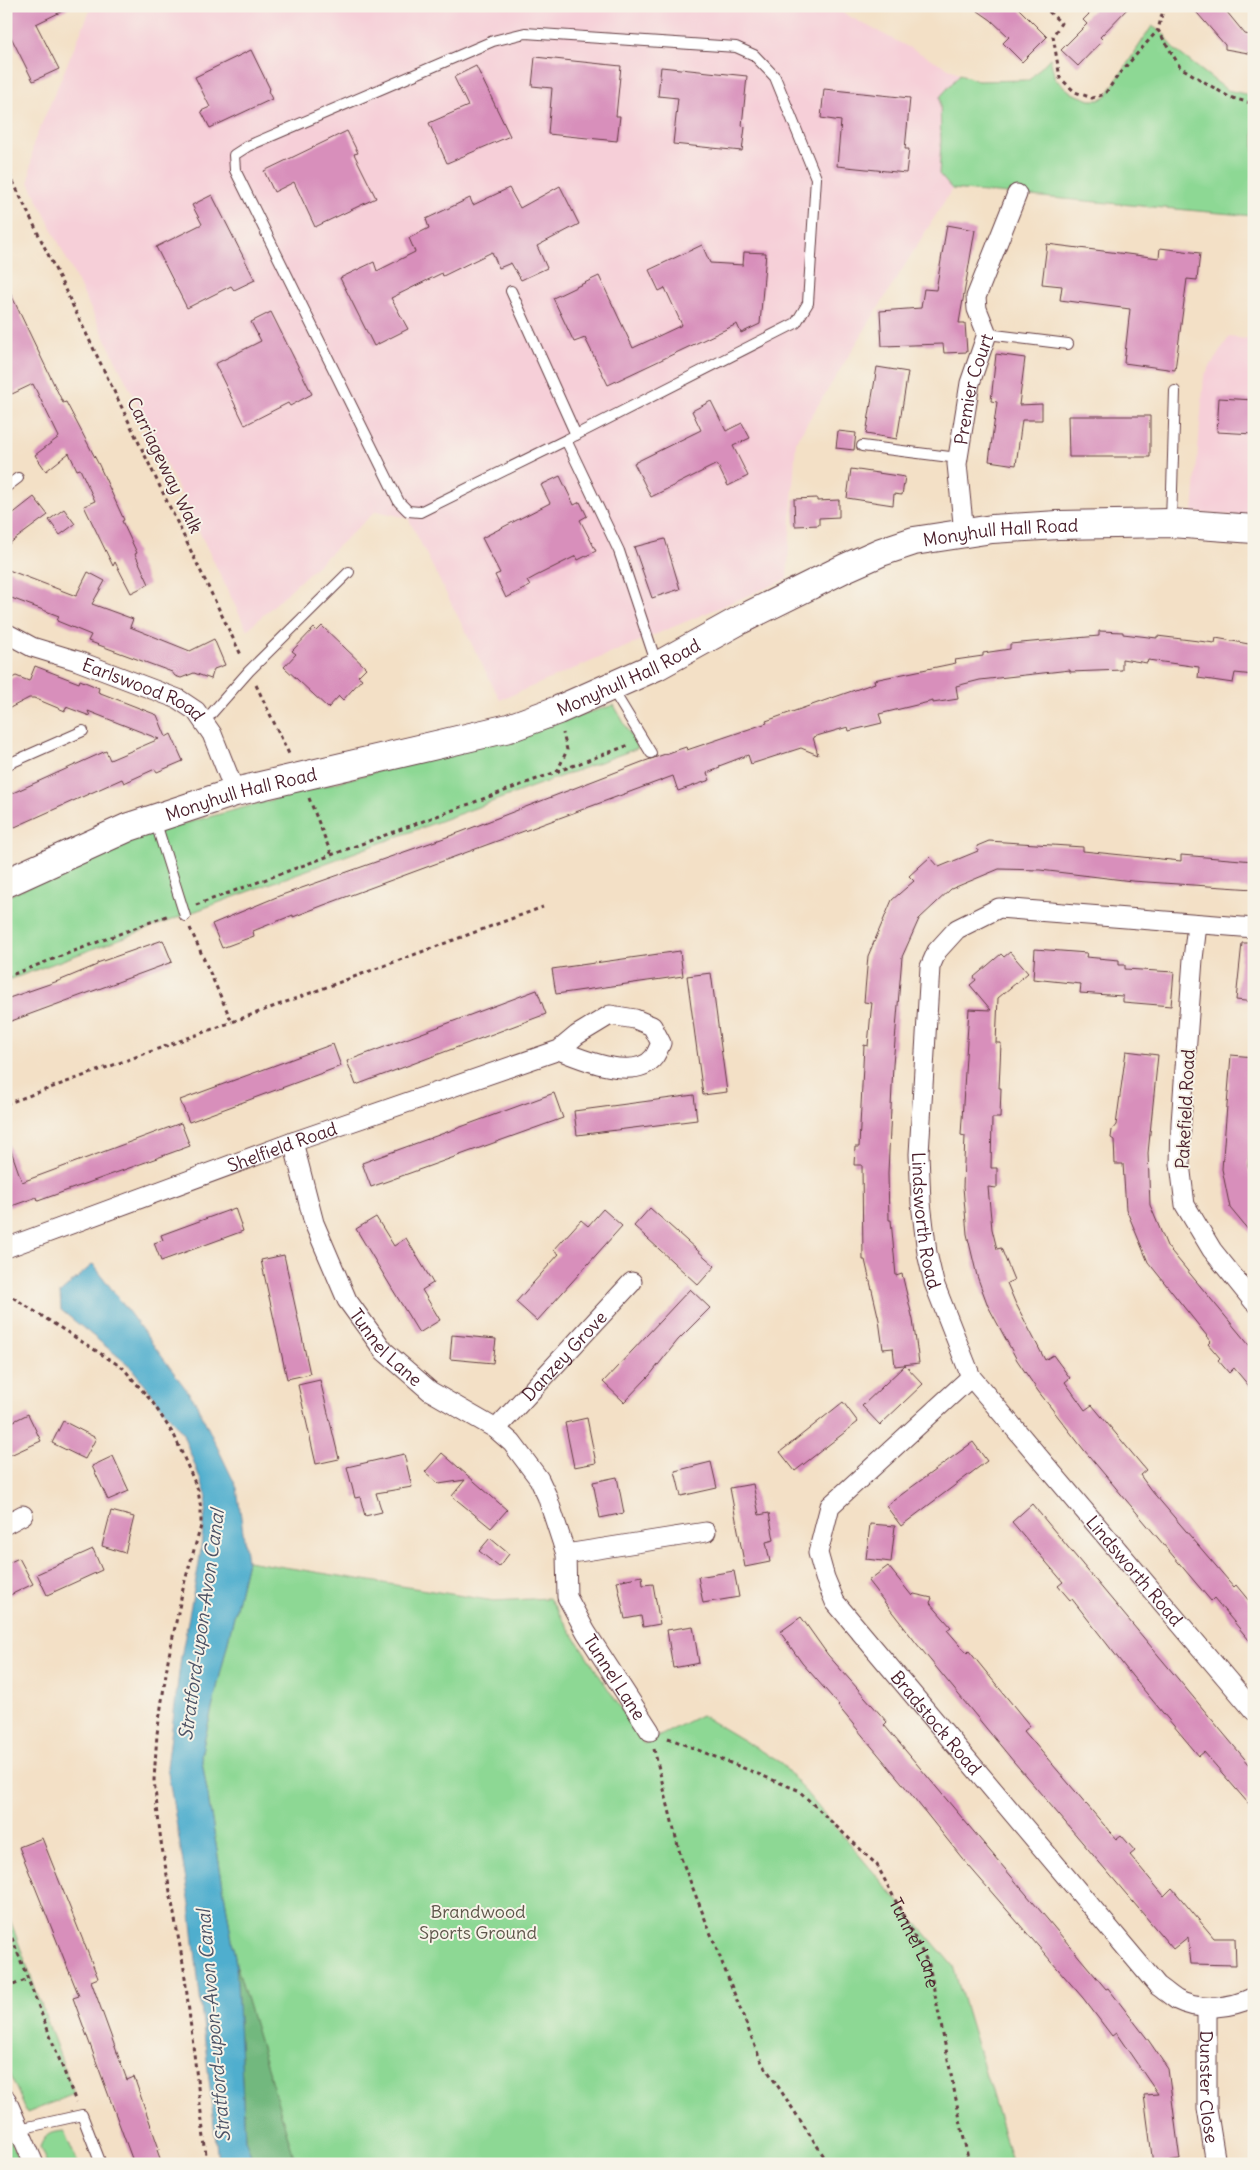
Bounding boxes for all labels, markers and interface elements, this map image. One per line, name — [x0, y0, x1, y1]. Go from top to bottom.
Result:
street label: Premier Court — [949, 330, 998, 447]
street label: Carriageway Walk — [122, 393, 208, 537]
street label: Monyhull Hall Road — [921, 513, 1079, 551]
street label: Monyhull Hall Road — [553, 633, 704, 721]
street label: Earlswood Road — [79, 652, 211, 725]
street label: Monyhull Hall Road — [162, 762, 319, 826]
street label: Pakefield Road — [1170, 1048, 1200, 1170]
street label: Shelfield Road — [224, 1116, 340, 1177]
street label: Lindsworth Road — [907, 1151, 947, 1293]
street label: Tunnel Lane — [345, 1304, 427, 1391]
street label: Danzey Grove — [517, 1306, 611, 1406]
water label: Stratford-upon-Avon Canal — [173, 1505, 229, 1742]
street label: Lindsworth Road — [1082, 1510, 1188, 1631]
street label: Tunnel Lane — [579, 1630, 651, 1724]
street label: Bradstock Road — [886, 1666, 987, 1780]
street label: Tunnel Lane — [884, 1894, 945, 1990]
park label: Brandwood Sports Ground — [419, 1900, 537, 1944]
water label: Stratford-upon-Avon Canal — [191, 1906, 235, 2143]
street label: Dunster Close — [1196, 2030, 1224, 2145]

